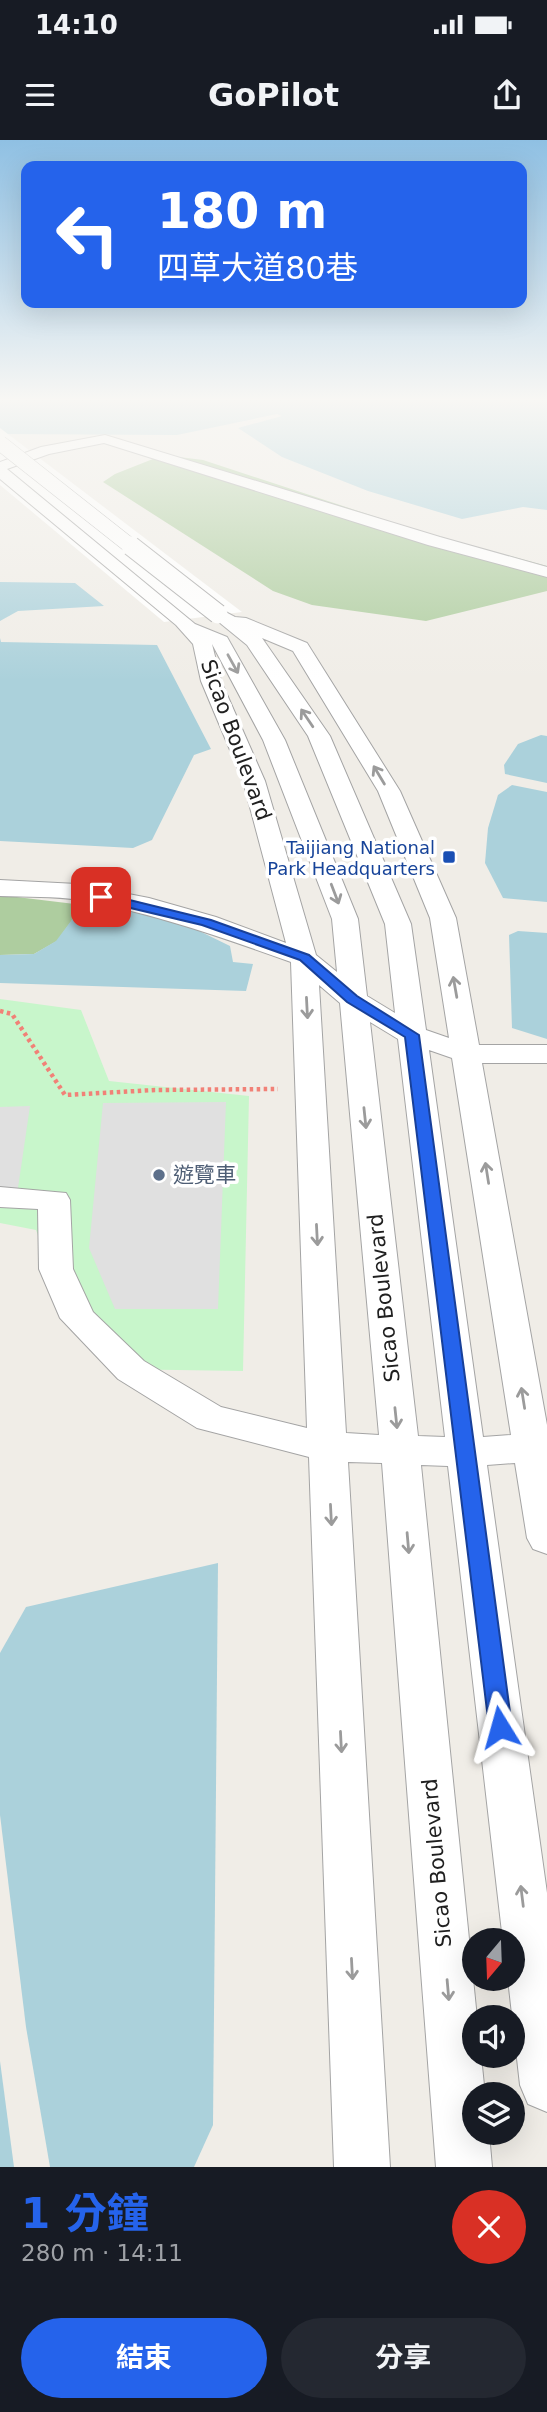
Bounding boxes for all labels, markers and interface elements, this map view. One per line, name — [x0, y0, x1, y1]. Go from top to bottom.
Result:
text: 14:10 — [35, 10, 118, 40]
icon: menu — [21, 76, 59, 114]
text: GoPilot — [208, 76, 339, 114]
icon: share — [488, 76, 526, 114]
text: 180 m — [157, 183, 327, 240]
icon: left — [42, 189, 133, 280]
text: 四草大道80巷 — [157, 249, 358, 287]
one-way arrow — [226, 653, 240, 674]
street label: Sicao Boulevard — [196, 656, 276, 824]
one-way arrow — [300, 709, 314, 728]
one-way arrow — [372, 765, 386, 785]
place label: Taijiang National Park Headquarters — [267, 837, 435, 879]
marker: Taijiang National Park Headquarters — [441, 849, 457, 865]
pin — [71, 867, 131, 927]
icon: arrive — [82, 878, 120, 916]
one-way arrow — [329, 882, 342, 904]
one-way arrow — [448, 976, 462, 999]
one-way arrow — [300, 996, 313, 1019]
one-way arrow — [359, 1107, 372, 1129]
one-way arrow — [480, 1162, 493, 1185]
place label: 遊覽車 — [173, 1163, 236, 1187]
marker: 遊覽車 — [151, 1167, 167, 1183]
street label: Sicao Boulevard — [363, 1213, 405, 1383]
one-way arrow — [311, 1224, 324, 1247]
one-way arrow — [516, 1387, 529, 1410]
one-way arrow — [390, 1406, 403, 1429]
one-way arrow — [324, 1503, 337, 1526]
one-way arrow — [402, 1532, 415, 1554]
position arrow — [463, 1690, 537, 1764]
one-way arrow — [335, 1730, 348, 1753]
street label: Sicao Boulevard — [418, 1778, 456, 1948]
one-way arrow — [516, 1885, 529, 1908]
north arrow — [462, 1928, 525, 1992]
map controls — [462, 1928, 525, 2145]
one-way arrow — [346, 1958, 359, 1981]
one-way arrow — [442, 1978, 455, 2000]
button: sound — [462, 2005, 525, 2068]
button: layers — [462, 2082, 525, 2145]
text: 1 分鐘 — [21, 2189, 149, 2238]
button: close — [452, 2190, 526, 2264]
text: 280 m · 14:11 — [21, 2240, 183, 2266]
button: 結束 — [21, 2318, 267, 2398]
button: 分享 — [281, 2318, 526, 2398]

